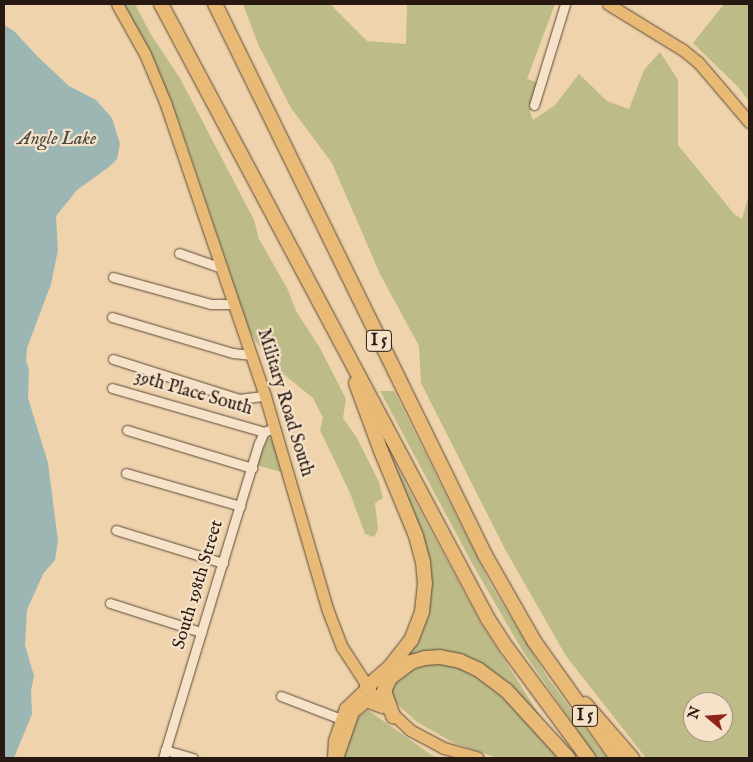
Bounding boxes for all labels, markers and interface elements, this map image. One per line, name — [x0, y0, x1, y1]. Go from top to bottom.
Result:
water label: Angle Lake — [18, 129, 96, 151]
street label: Military Road South — [251, 327, 317, 479]
road number: I 5 — [365, 328, 393, 354]
street label: 39th Place South — [132, 367, 254, 421]
street label: South 198th Street — [169, 518, 229, 652]
north arrow — [683, 692, 733, 742]
road number: I 5 — [571, 702, 599, 729]
text: N — [684, 704, 705, 721]

